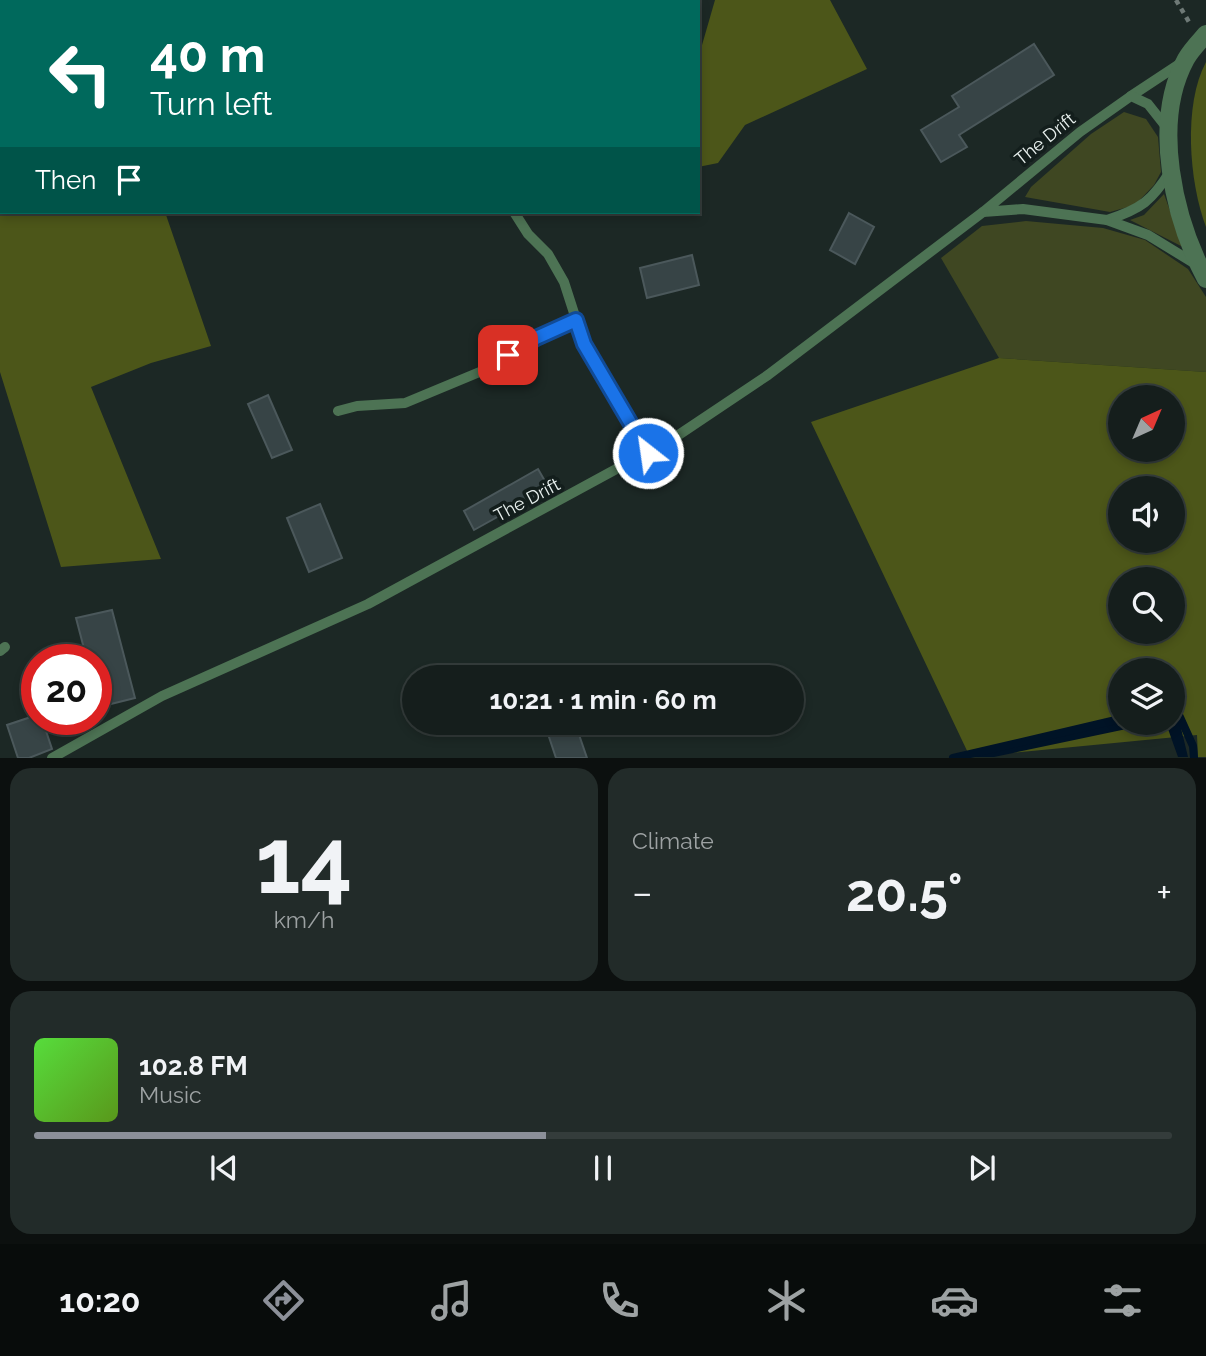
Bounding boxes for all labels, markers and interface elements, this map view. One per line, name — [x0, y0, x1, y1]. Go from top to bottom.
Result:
text: 40 m — [150, 26, 265, 83]
icon: left — [35, 28, 126, 119]
text: Turn left — [150, 85, 272, 122]
street label: The Drift — [1010, 108, 1079, 169]
icon: arrive — [110, 161, 148, 199]
text: Then — [35, 165, 96, 195]
pin — [478, 325, 538, 385]
icon: arrive — [489, 336, 527, 374]
north arrow — [1108, 385, 1185, 462]
map controls — [1108, 385, 1185, 735]
position arrow — [611, 416, 685, 490]
street label: The Drift — [490, 473, 563, 526]
button: sound — [1108, 476, 1185, 553]
button: search — [1108, 567, 1185, 644]
speed limit sign: 20 — [21, 644, 112, 735]
button: layers — [1108, 658, 1185, 735]
text: 10:21 · 1 min · 60 m — [489, 685, 717, 715]
text: 14 — [256, 807, 352, 914]
text: Climate — [632, 827, 714, 854]
text: 20.5° — [846, 862, 963, 923]
text: − — [632, 870, 652, 915]
text: + — [1156, 870, 1172, 915]
text: km/h — [274, 906, 334, 933]
text: 102.8 FM — [139, 1051, 248, 1081]
text: Music — [139, 1081, 202, 1108]
icon: previous — [205, 1149, 243, 1187]
icon: pause — [584, 1149, 622, 1187]
icon: next — [963, 1149, 1001, 1187]
icon: directions — [259, 1276, 308, 1325]
icon: music — [427, 1276, 476, 1325]
icon: phone — [595, 1276, 644, 1325]
icon: climate — [762, 1276, 811, 1325]
icon: car — [930, 1276, 979, 1325]
icon: filters — [1098, 1276, 1147, 1325]
text: 10:20 — [59, 1282, 140, 1319]

